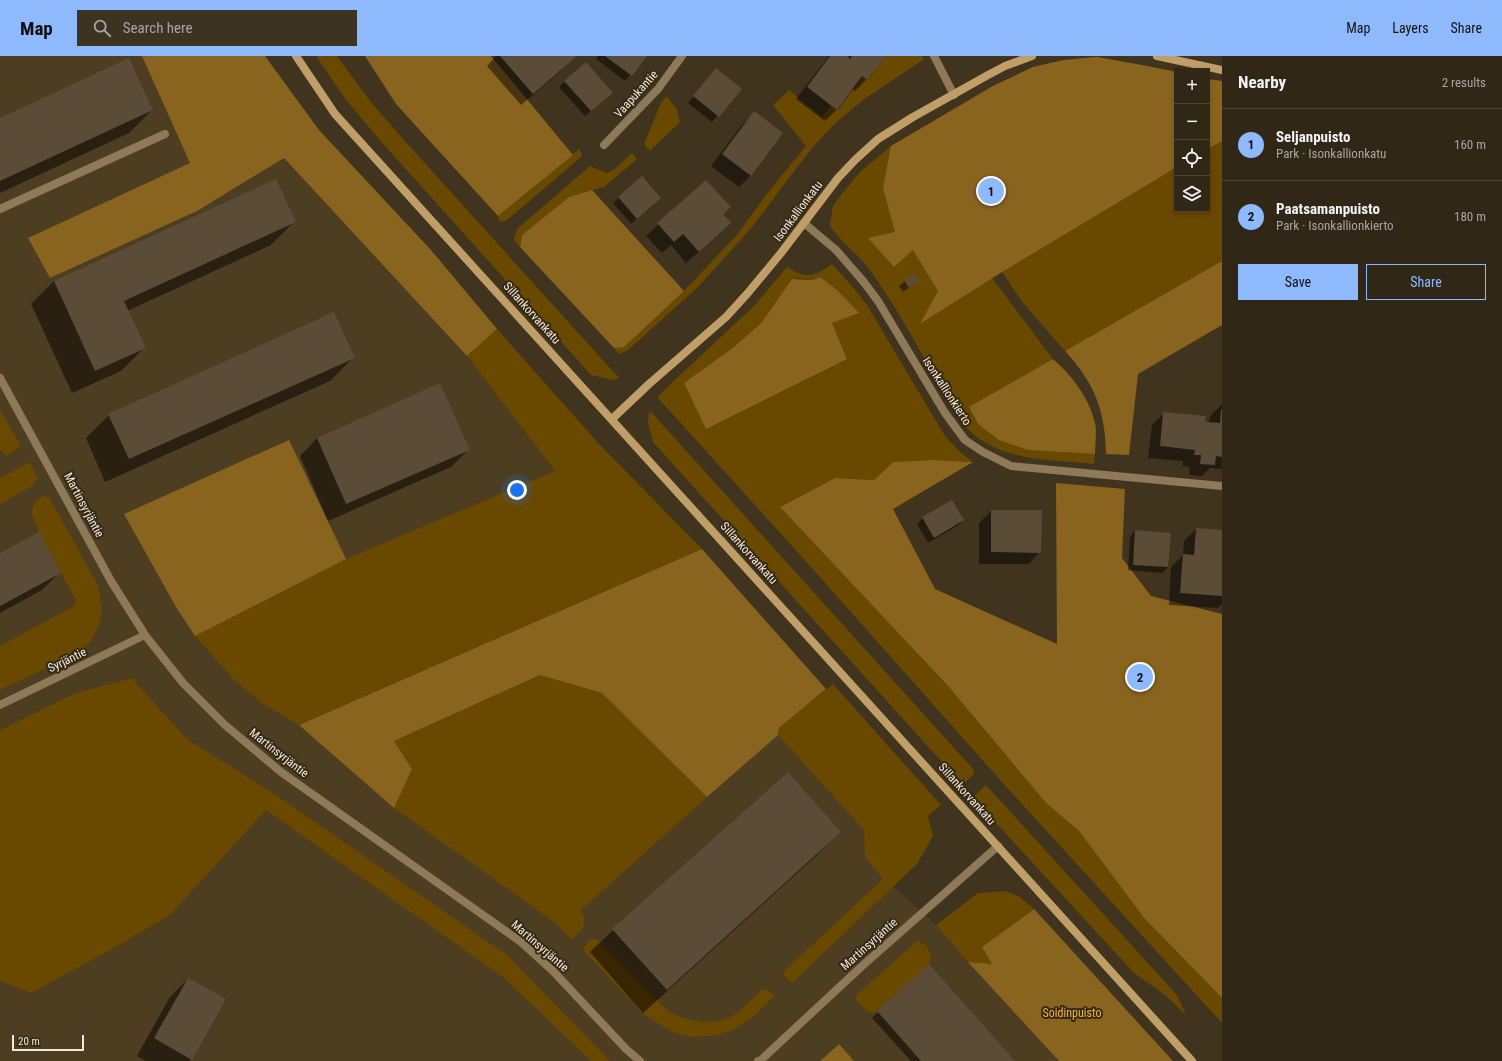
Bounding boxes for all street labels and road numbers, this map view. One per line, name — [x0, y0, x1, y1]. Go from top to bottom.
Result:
street label: Vaapukantie — [611, 67, 661, 120]
street label: Isonkallionkatu — [771, 178, 825, 244]
street label: Sillankorvankatu — [501, 279, 564, 347]
street label: Isonkallionkierto — [920, 354, 974, 428]
street label: Martinsyrjäntie — [61, 470, 107, 540]
street label: Sillankorvankatu — [718, 519, 781, 587]
street label: Syrjäntie — [45, 645, 89, 675]
street label: Martinsyrjäntie — [247, 726, 312, 781]
street label: Sillankorvankatu — [936, 760, 999, 828]
street label: Martinsyrjäntie — [838, 915, 900, 973]
street label: Martinsyrjäntie — [509, 917, 572, 975]

